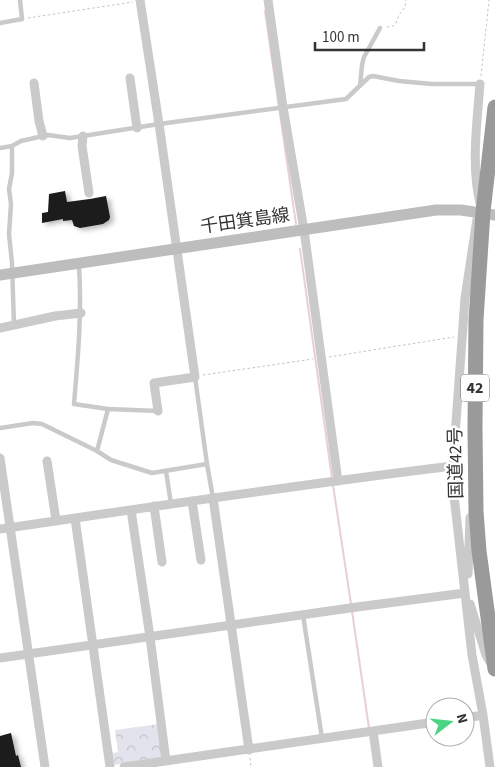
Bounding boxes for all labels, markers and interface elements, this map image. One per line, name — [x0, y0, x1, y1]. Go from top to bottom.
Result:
scale bar — [315, 20, 424, 52]
text: 100 m — [322, 27, 360, 48]
street label: 千田箕島線 — [199, 202, 291, 240]
road number: 42 — [461, 374, 489, 402]
street label: 国道42号 — [443, 427, 469, 499]
north arrow — [425, 697, 475, 747]
text: N — [451, 711, 472, 726]

